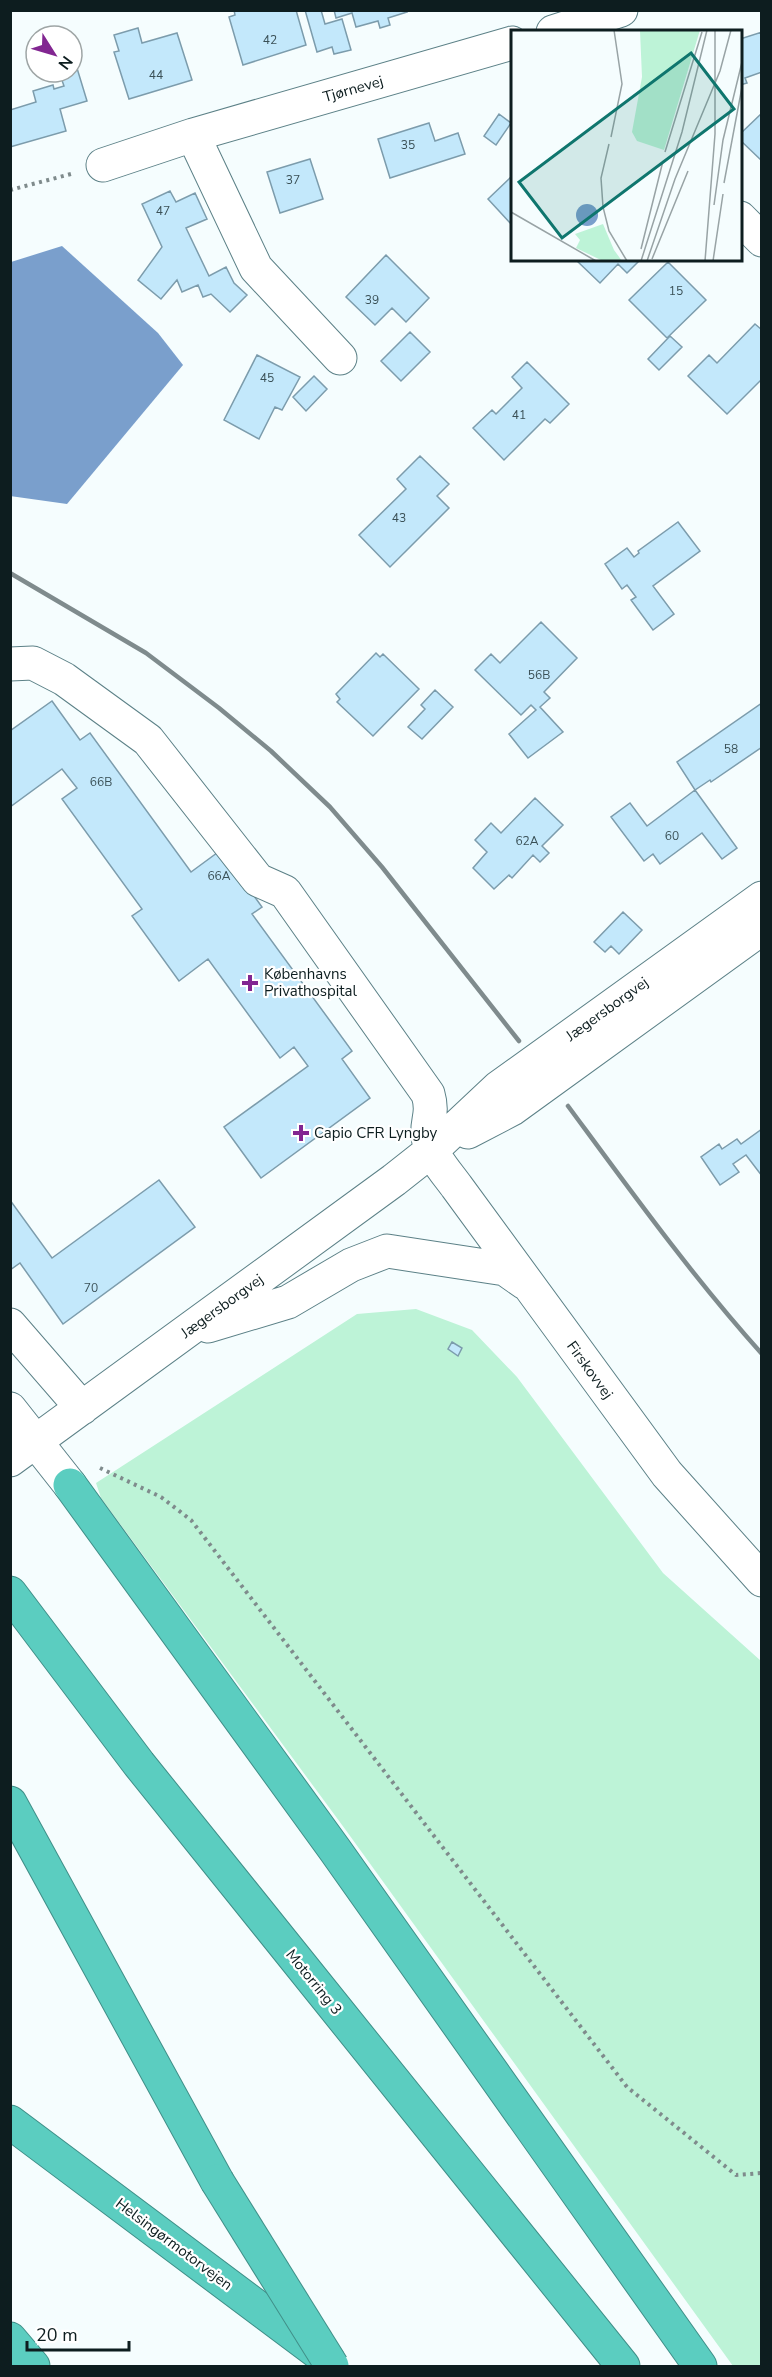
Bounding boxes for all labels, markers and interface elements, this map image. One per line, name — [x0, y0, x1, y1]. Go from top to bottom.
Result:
north arrow — [24, 24, 84, 84]
inset map — [511, 30, 742, 261]
house number: 42 — [263, 32, 277, 48]
text: N — [53, 51, 78, 74]
house number: 44 — [149, 67, 163, 83]
street label: Tjørnevej — [321, 71, 385, 107]
house number: 35 — [401, 137, 415, 153]
house number: 37 — [286, 172, 300, 188]
house number: 47 — [156, 203, 170, 219]
house number: 15 — [669, 283, 683, 299]
house number: 39 — [365, 292, 379, 308]
house number: 45 — [260, 370, 274, 386]
house number: 41 — [512, 407, 526, 423]
house number: 43 — [392, 510, 406, 526]
house number: 56B — [528, 667, 550, 683]
house number: 58 — [724, 741, 738, 757]
house number: 66B — [90, 774, 112, 790]
house number: 60 — [665, 828, 679, 844]
house number: 62A — [515, 833, 539, 849]
house number: 66A — [207, 868, 231, 884]
place label: Københavns Privathospital — [264, 964, 357, 1001]
street label: Jægersborgvej — [561, 972, 652, 1046]
marker: Københavns Privathospital — [241, 974, 259, 992]
place label: Capio CFR Lyngby — [314, 1123, 438, 1143]
marker: Capio CFR Lyngby — [292, 1124, 310, 1142]
street label: Jægersborgvej — [176, 1269, 267, 1343]
house number: 70 — [84, 1280, 98, 1296]
street label: Firskovvej — [562, 1337, 618, 1403]
street label: Motorring 3 — [281, 1945, 347, 2019]
street label: Helsingørmotorvejen — [111, 2193, 237, 2295]
scale bar — [27, 2314, 129, 2352]
text: 20 m — [36, 2323, 78, 2347]

